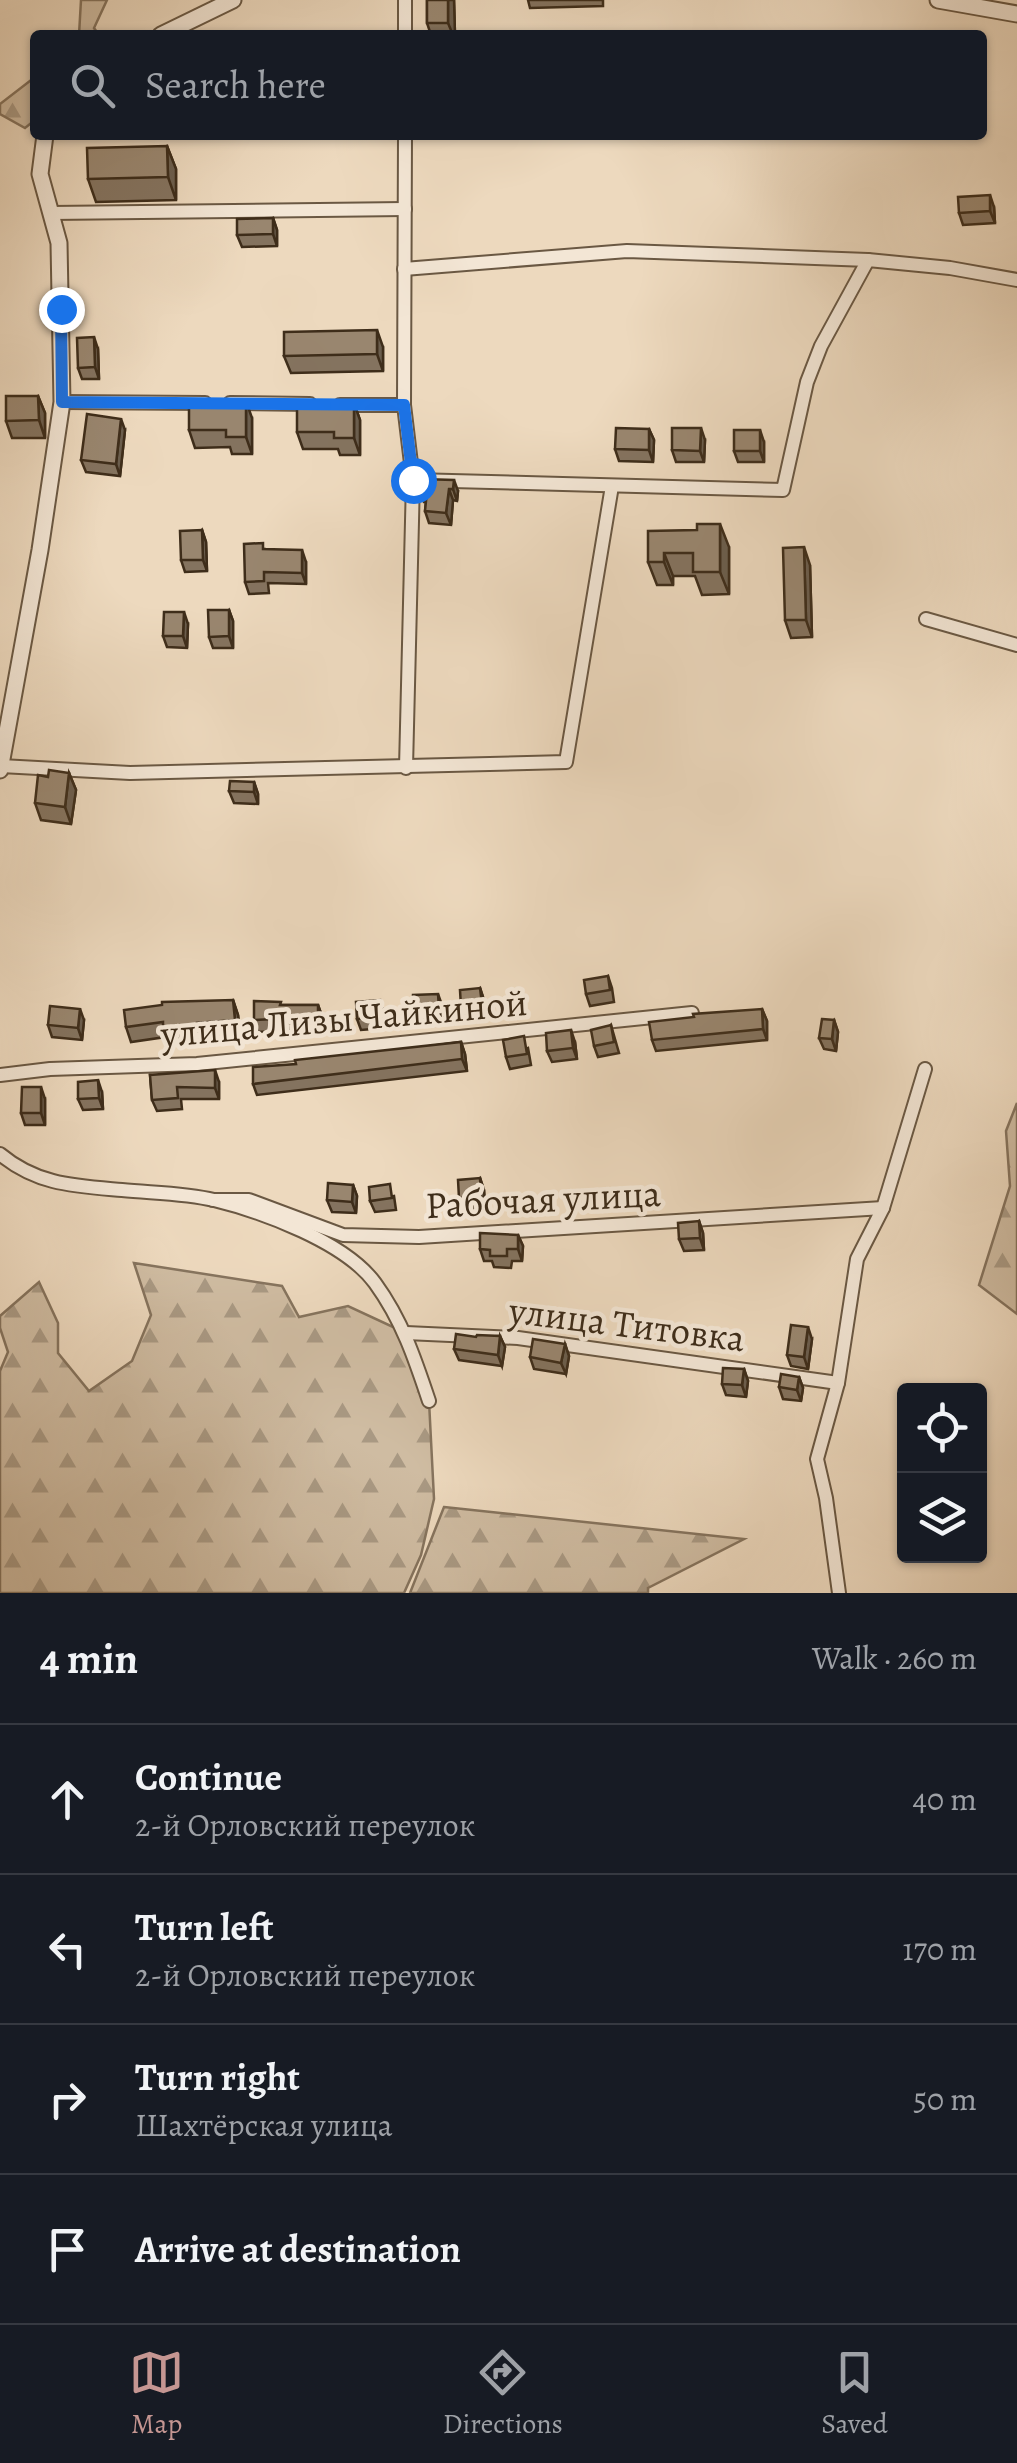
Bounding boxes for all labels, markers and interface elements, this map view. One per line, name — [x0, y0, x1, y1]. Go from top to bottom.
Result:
search box — [30, 30, 987, 140]
icon: search — [65, 58, 120, 113]
text: Search here — [145, 59, 326, 111]
route end — [39, 287, 85, 333]
route start — [391, 458, 437, 504]
street label: улица Лизы Чайкиной — [158, 976, 529, 1060]
street label: Рабочая улица — [424, 1167, 662, 1231]
street label: улица Титовка — [505, 1284, 748, 1364]
map controls — [897, 1383, 987, 1563]
button: locate — [897, 1383, 987, 1473]
button: layers — [897, 1473, 987, 1563]
text: 4 min — [40, 1630, 138, 1687]
text: Walk · 260 m — [812, 1636, 977, 1680]
text: Continue — [135, 1751, 282, 1803]
icon: ahead — [40, 1772, 95, 1827]
text: 40 m — [912, 1777, 977, 1821]
text: 2-й Орловский переулок — [135, 1803, 475, 1847]
text: Turn left — [135, 1901, 274, 1953]
icon: left — [40, 1922, 95, 1977]
text: 170 m — [903, 1927, 977, 1971]
text: 2-й Орловский переулок — [135, 1953, 475, 1997]
text: Turn right — [135, 2051, 300, 2103]
icon: right — [40, 2072, 95, 2127]
text: 50 m — [913, 2077, 977, 2121]
text: Шахтёрская улица — [135, 2103, 393, 2147]
icon: arrive — [40, 2222, 95, 2277]
text: Arrive at destination — [135, 2223, 461, 2275]
tab: Map — [129, 2345, 184, 2443]
tab: Directions — [443, 2345, 563, 2443]
tab: Saved — [821, 2345, 888, 2443]

